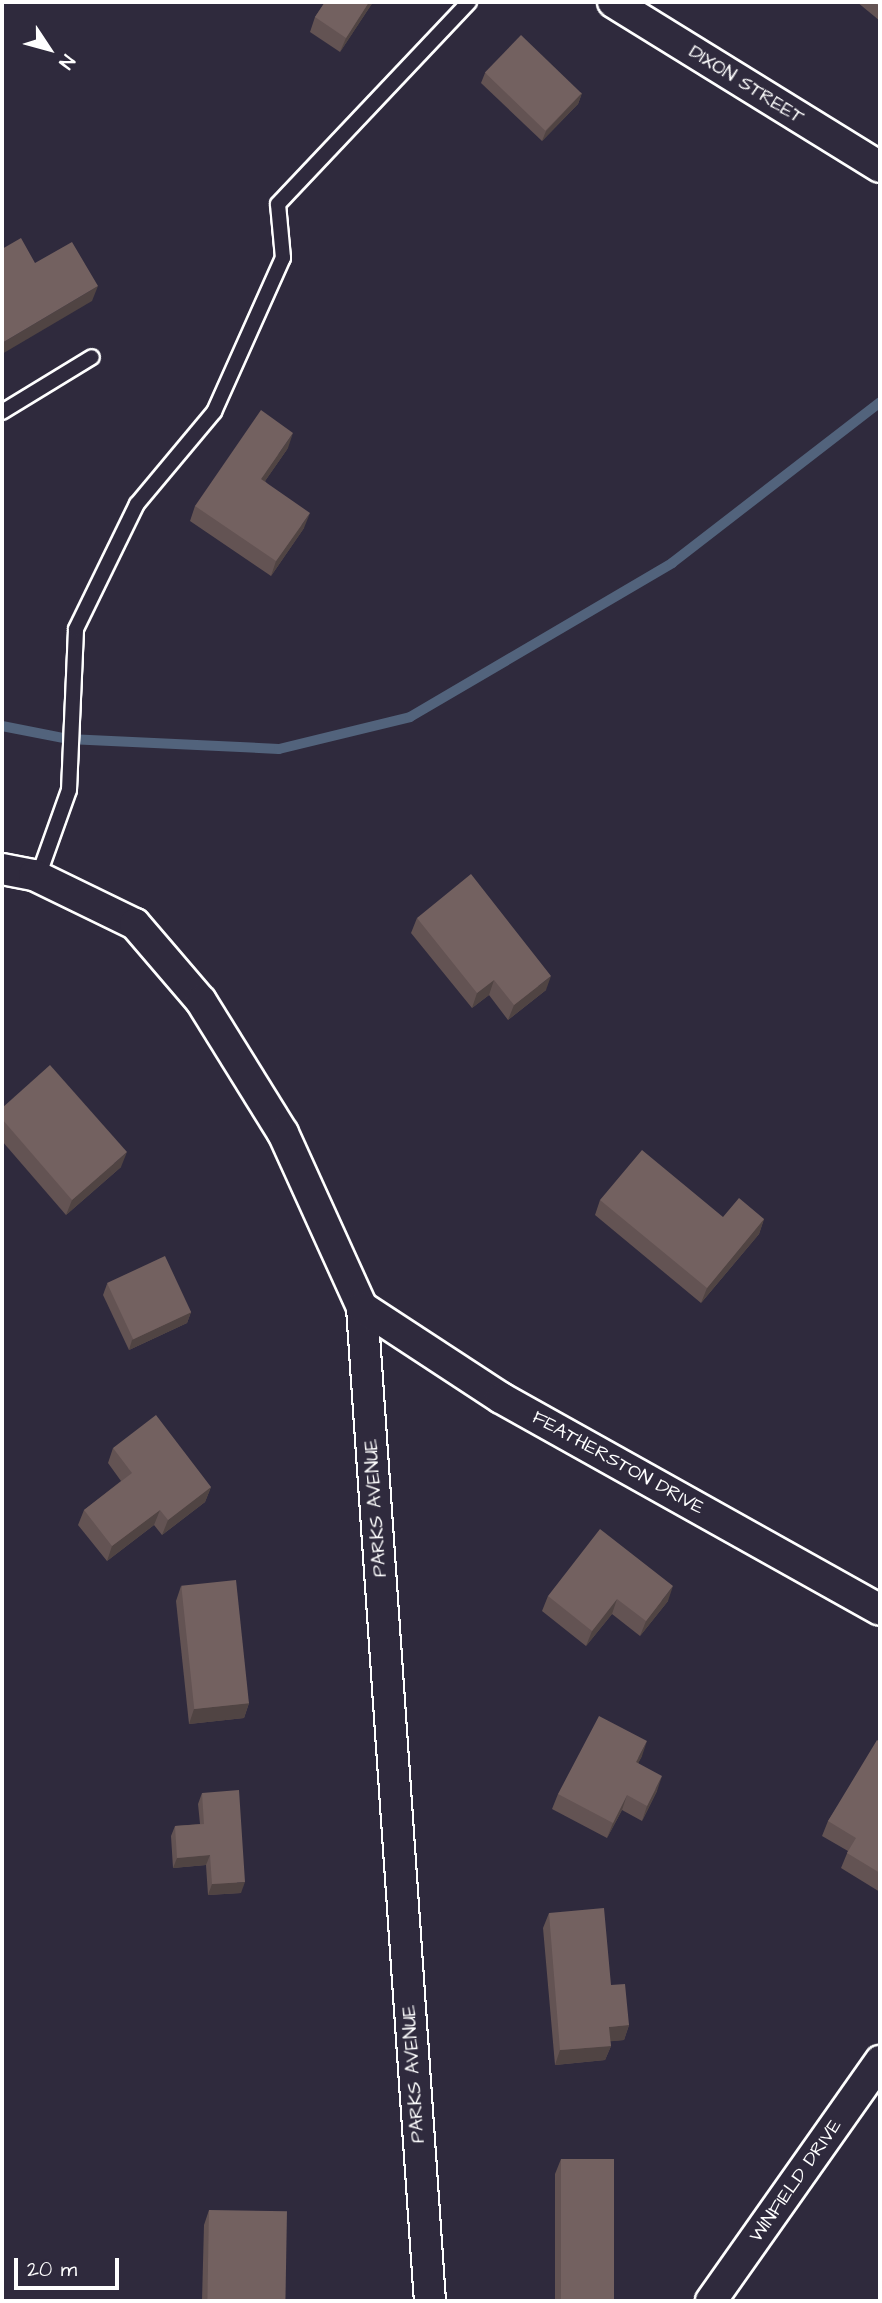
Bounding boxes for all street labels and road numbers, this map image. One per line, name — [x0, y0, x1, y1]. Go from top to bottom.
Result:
street label: DIXON STREET — [685, 41, 807, 129]
street label: FEATHERSTON DRIVE — [528, 1406, 708, 1520]
street label: PARKS AVENUE — [360, 1438, 392, 1578]
street label: PARKS AVENUE — [398, 2004, 430, 2144]
street label: WINFIELD DRIVE — [745, 2115, 847, 2247]

